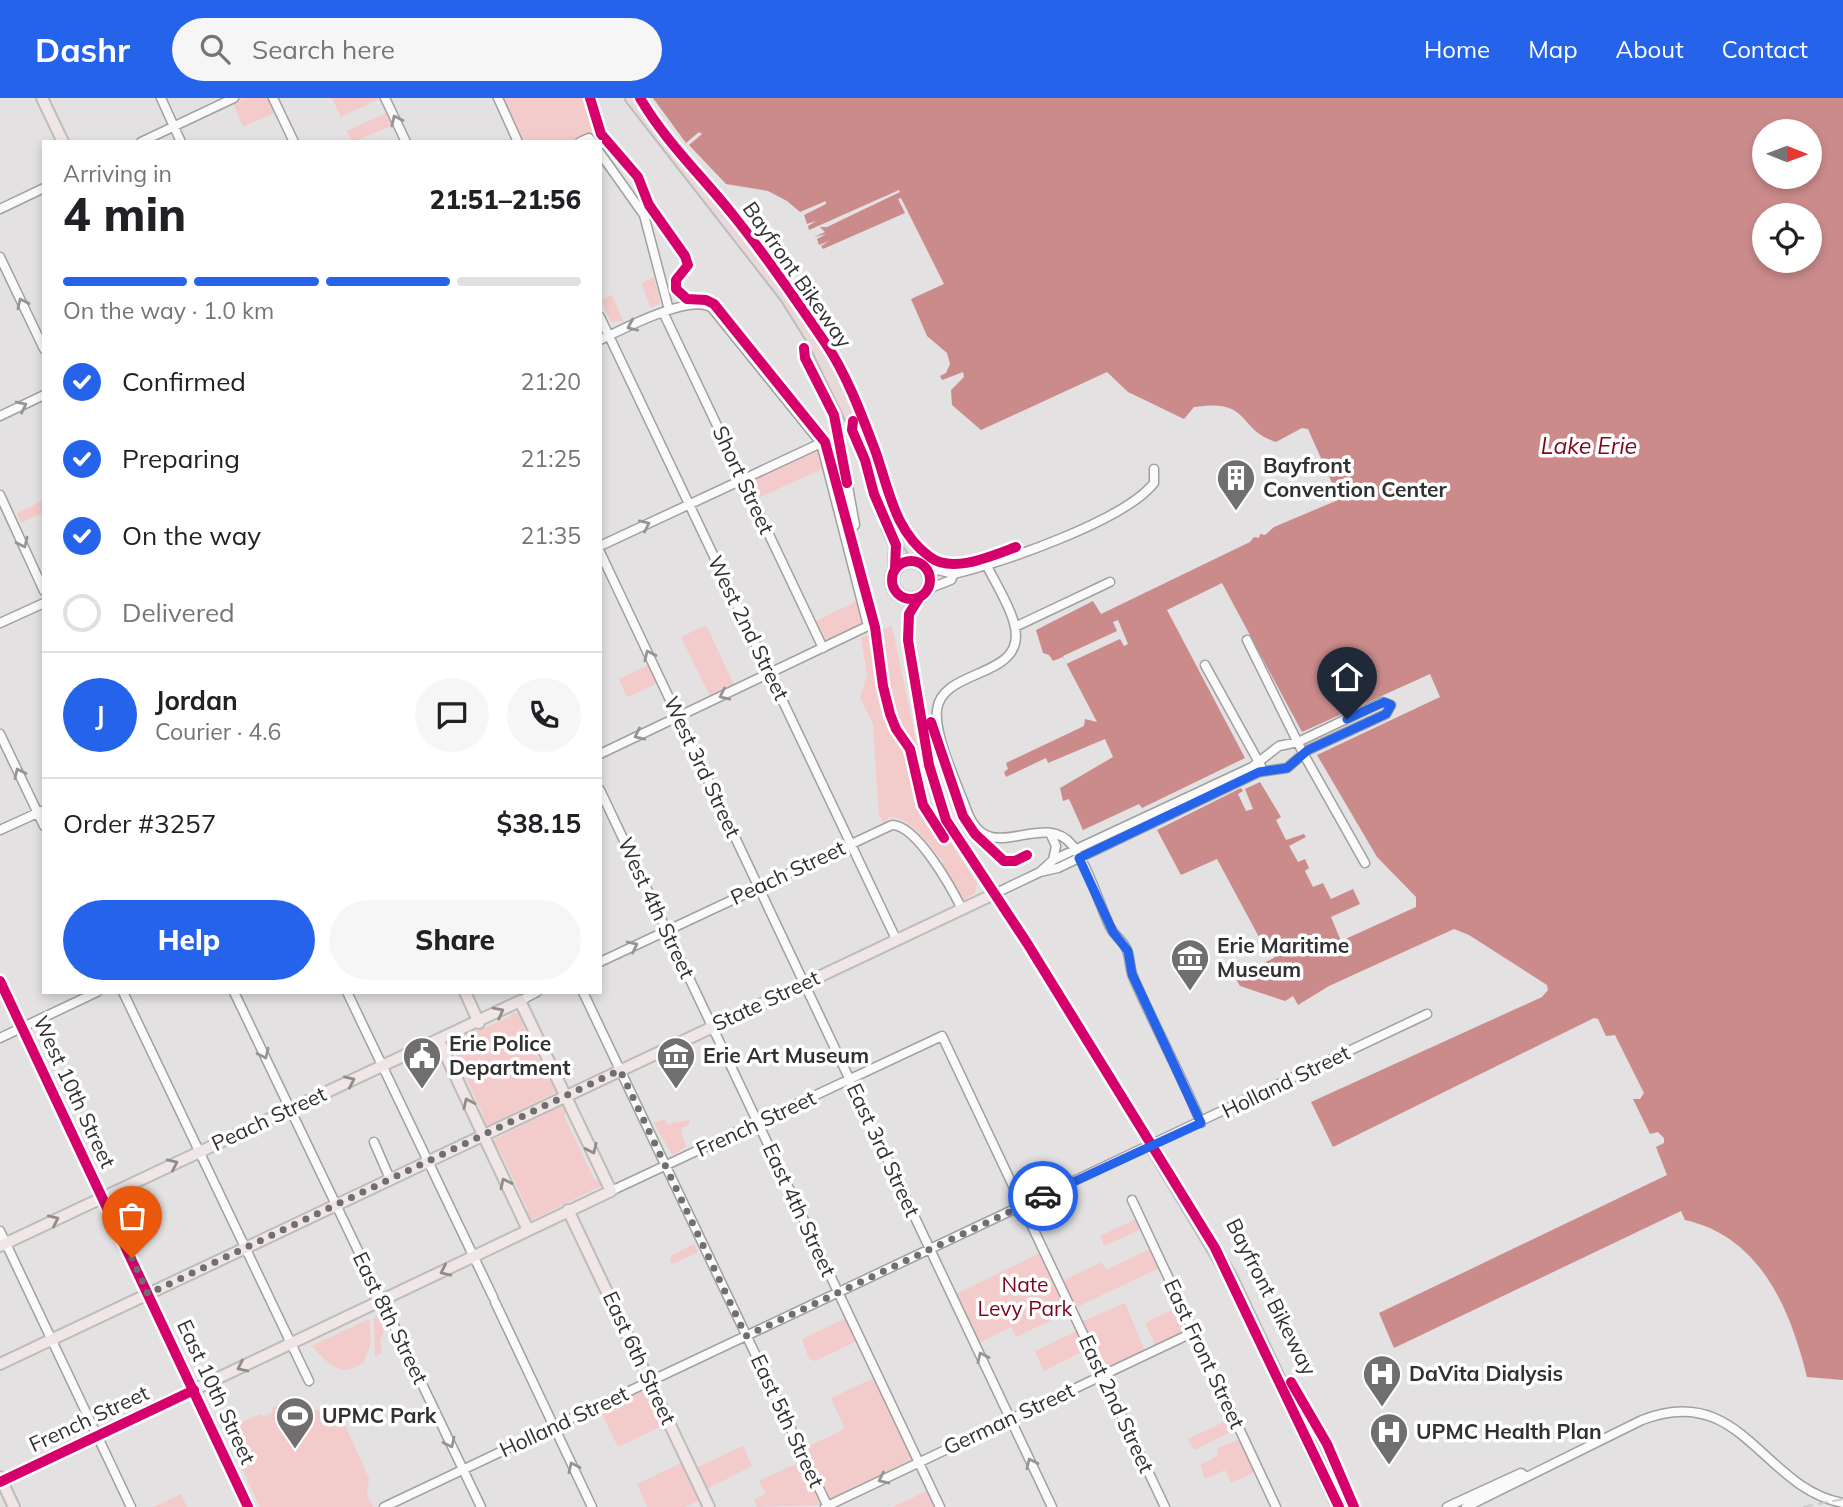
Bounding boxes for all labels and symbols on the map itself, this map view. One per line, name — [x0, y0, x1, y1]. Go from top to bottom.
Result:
one-way arrow — [390, 115, 404, 127]
north arrow — [1752, 119, 1822, 189]
street label: Bayfront Bikeway — [738, 196, 858, 353]
one-way arrow — [16, 298, 30, 310]
one-way arrow — [626, 318, 639, 332]
one-way arrow — [15, 400, 27, 414]
street label: Short Street — [708, 421, 780, 538]
water label: Lake Erie — [1541, 431, 1637, 460]
place label: Bayfront Convention Center — [1263, 452, 1447, 502]
building icon: Bayfront Convention Center — [1215, 457, 1257, 512]
one-way arrow — [637, 519, 650, 533]
one-way arrow — [15, 536, 29, 548]
street label: West 2nd Street — [703, 551, 795, 704]
pin — [1317, 647, 1377, 719]
one-way arrow — [643, 650, 657, 662]
one-way arrow — [719, 686, 731, 700]
street label: West 3rd Street — [659, 692, 747, 841]
one-way arrow — [634, 727, 646, 741]
one-way arrow — [13, 768, 27, 780]
street label: West 4th Street — [613, 833, 701, 982]
street label: Peach Street — [726, 834, 849, 910]
place label: Erie Maritime Museum — [1217, 932, 1349, 982]
museum icon: Erie Maritime Museum — [1169, 937, 1211, 992]
one-way arrow — [626, 940, 638, 954]
street label: State Street — [708, 964, 823, 1036]
one-way arrow — [492, 1006, 504, 1020]
street label: West 10th Street — [28, 1011, 122, 1172]
place label: Erie Police Department — [449, 1030, 570, 1080]
public building icon: Erie Police Department — [401, 1035, 443, 1090]
museum icon: Erie Art Museum — [655, 1035, 697, 1090]
street label: Holland Street — [1217, 1039, 1354, 1123]
place label: Erie Art Museum — [703, 1042, 869, 1068]
one-way arrow — [256, 1047, 270, 1059]
one-way arrow — [342, 1076, 355, 1090]
street label: East 3rd Street — [842, 1079, 926, 1220]
street label: Peach Street — [207, 1080, 330, 1156]
street label: French Street — [692, 1084, 820, 1162]
one-way arrow — [462, 1098, 476, 1110]
street label: East 4th Street — [758, 1139, 842, 1280]
one-way arrow — [583, 1141, 597, 1154]
one-way arrow — [166, 1159, 178, 1173]
courier — [1008, 1161, 1078, 1231]
one-way arrow — [500, 1178, 514, 1190]
pin — [102, 1186, 162, 1258]
street label: Bayfront Bikeway — [1221, 1214, 1323, 1379]
one-way arrow — [47, 1215, 60, 1229]
street label: East 8th Street — [348, 1247, 434, 1388]
one-way arrow — [440, 1263, 452, 1277]
park label: Nate Levy Park — [978, 1271, 1073, 1321]
street label: East Front Street — [1159, 1275, 1251, 1433]
street label: East 6th Street — [598, 1287, 682, 1428]
street label: East 10th Street — [172, 1315, 262, 1468]
street label: East 2nd Street — [1074, 1331, 1160, 1477]
street label: East 5th Street — [746, 1350, 830, 1491]
one-way arrow — [976, 1352, 990, 1364]
hospital icon: DaVita Dialysis — [1361, 1353, 1403, 1408]
one-way arrow — [237, 1359, 249, 1373]
place label: DaVita Dialysis — [1409, 1360, 1563, 1386]
street label: German Street — [939, 1376, 1078, 1460]
street label: French Street — [25, 1379, 153, 1457]
street label: Holland Street — [495, 1380, 632, 1462]
sports icon: UPMC Park — [274, 1395, 316, 1450]
place label: UPMC Park — [322, 1402, 437, 1428]
hospital icon: UPMC Health Plan — [1368, 1411, 1410, 1466]
place label: UPMC Health Plan — [1416, 1418, 1602, 1444]
one-way arrow — [442, 1436, 456, 1448]
one-way arrow — [1026, 1458, 1040, 1470]
one-way arrow — [568, 1462, 582, 1474]
one-way arrow — [878, 1471, 890, 1485]

